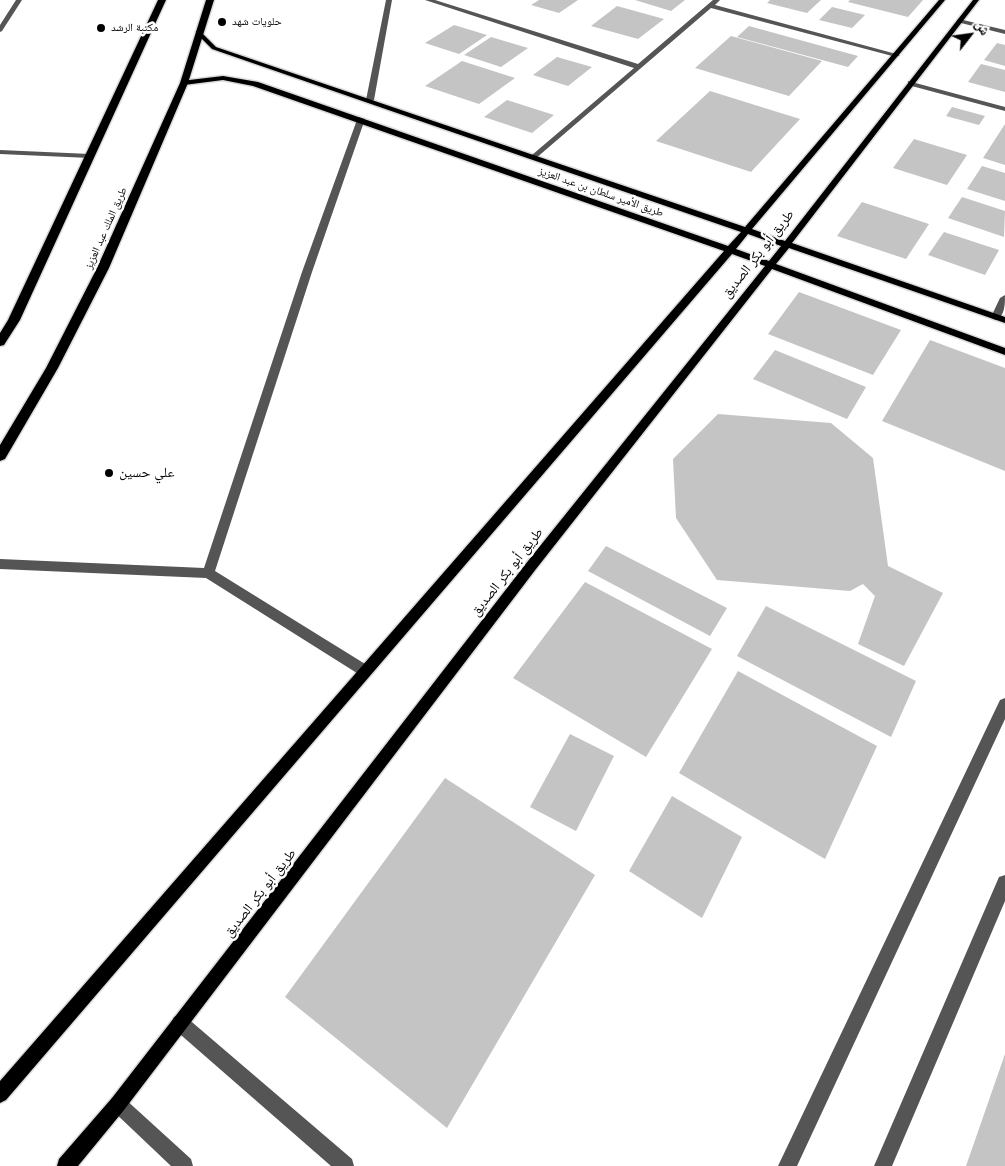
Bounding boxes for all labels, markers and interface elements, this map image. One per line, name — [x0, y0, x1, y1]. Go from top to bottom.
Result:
north arrow — [945, 10, 995, 60]
place label: حلويات شهد — [232, 15, 282, 29]
marker: حلويات شهد — [216, 16, 228, 28]
text: ش — [972, 17, 994, 38]
place label: مكتبة الرشد — [111, 21, 158, 35]
marker: مكتبة الرشد — [95, 22, 107, 34]
street label: طريق الأمير سلطان بن عبد العزيز — [537, 164, 665, 220]
street label: طريق الملك عبد العزيز — [82, 185, 130, 271]
street label: طريق أبو بكر الصديق — [718, 206, 798, 302]
place label: علي حسين — [119, 465, 174, 481]
marker: علي حسين — [103, 467, 115, 479]
street label: طريق أبو بكر الصديق — [467, 524, 547, 620]
street label: طريق أبو بكر الصديق — [220, 845, 300, 941]

